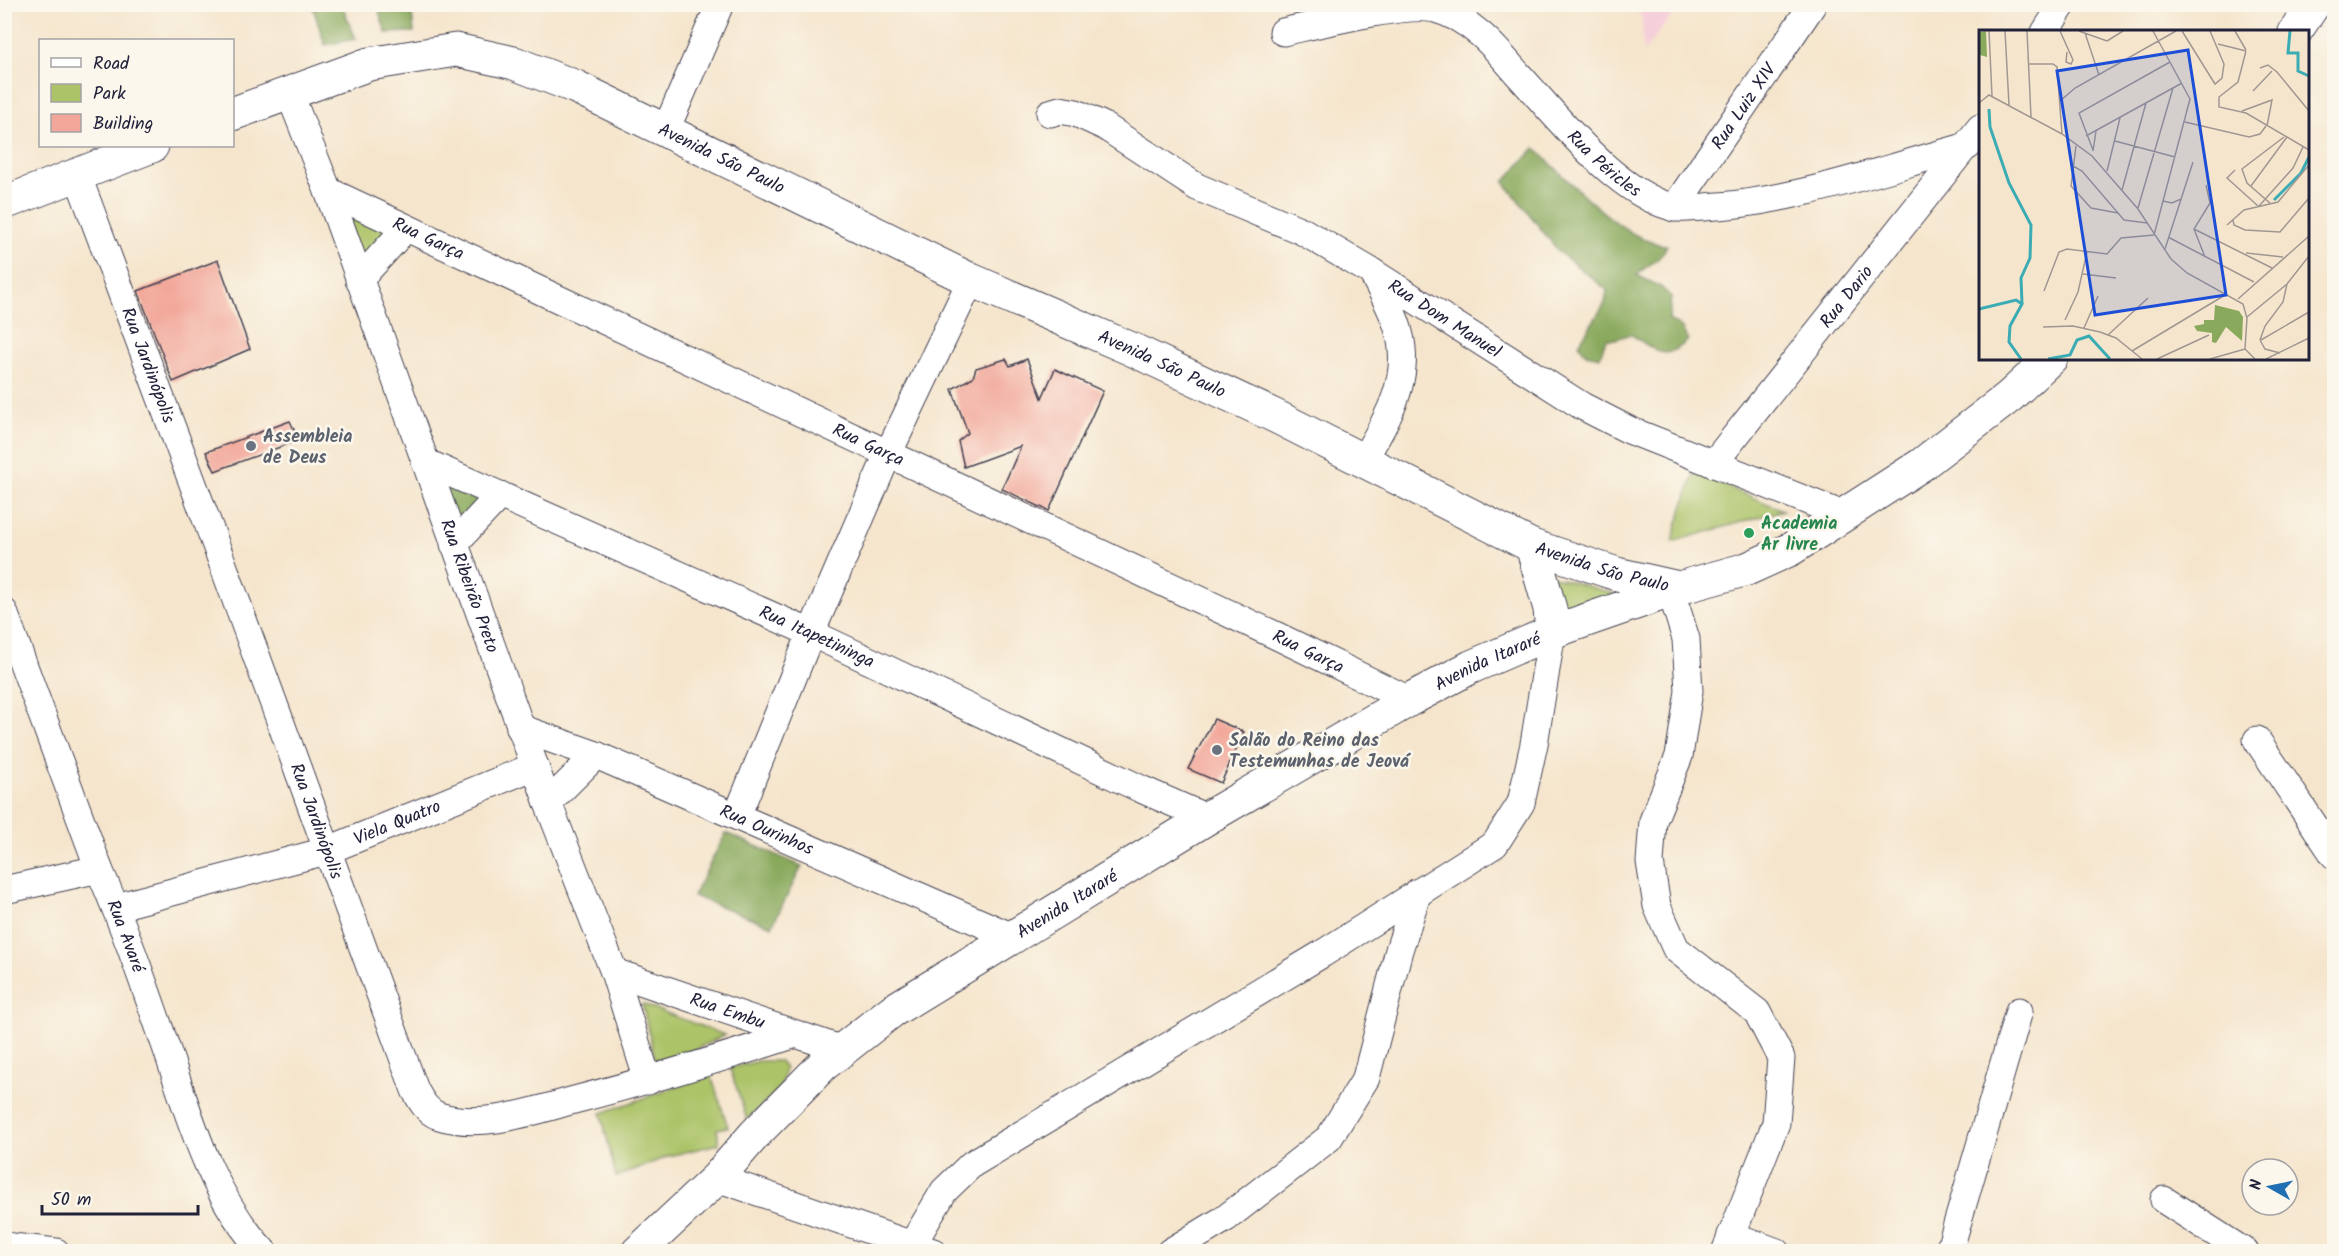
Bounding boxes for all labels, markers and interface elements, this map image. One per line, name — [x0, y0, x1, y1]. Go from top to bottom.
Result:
inset map — [1979, 30, 2309, 360]
legend — [39, 39, 234, 147]
text: Road — [93, 50, 130, 79]
street label: Rua Luiz XIV — [1705, 57, 1785, 156]
text: Park — [93, 80, 126, 109]
text: Building — [93, 110, 153, 139]
street label: Avenida São Paulo — [653, 116, 789, 203]
street label: Rua Péricles — [1559, 124, 1646, 206]
street label: Rua Garça — [387, 210, 469, 269]
street label: Rua Dario — [1813, 260, 1881, 335]
street label: Rua Dom Manuel — [1381, 273, 1507, 367]
street label: Rua Jardinópolis — [112, 303, 182, 428]
street label: Avenida São Paulo — [1093, 323, 1230, 407]
street label: Rua Garça — [827, 416, 909, 475]
place label: Assembleia de Deus — [263, 423, 352, 473]
marker: Assembleia de Deus — [244, 439, 258, 453]
place label: Academia Ar livre — [1761, 510, 1837, 560]
street label: Rua Ribeirão Preto — [431, 515, 506, 657]
marker: Academia Ar livre — [1742, 526, 1756, 540]
street label: Avenida São Paulo — [1531, 535, 1672, 601]
street label: Rua Itapetininga — [754, 599, 879, 677]
street label: Rua Garça — [1267, 623, 1349, 682]
street label: Avenida Itararé — [1430, 625, 1547, 700]
place label: Salão do Reino das Testemunhas de Jeová — [1229, 727, 1412, 777]
marker: Salão do Reino das Testemunhas de Jeová — [1210, 743, 1224, 757]
street label: Rua Jardinópolis — [281, 759, 350, 884]
street label: Viela Quatro — [350, 793, 446, 854]
street label: Rua Ourinhos — [715, 798, 818, 864]
street label: Avenida Itararé — [1011, 862, 1125, 947]
street label: Rua Avaré — [97, 896, 152, 978]
street label: Rua Embu — [686, 986, 769, 1039]
north arrow — [2240, 1157, 2300, 1217]
scale bar — [42, 1178, 198, 1216]
text: N — [2244, 1178, 2270, 1192]
text: 50 m — [51, 1186, 91, 1215]

